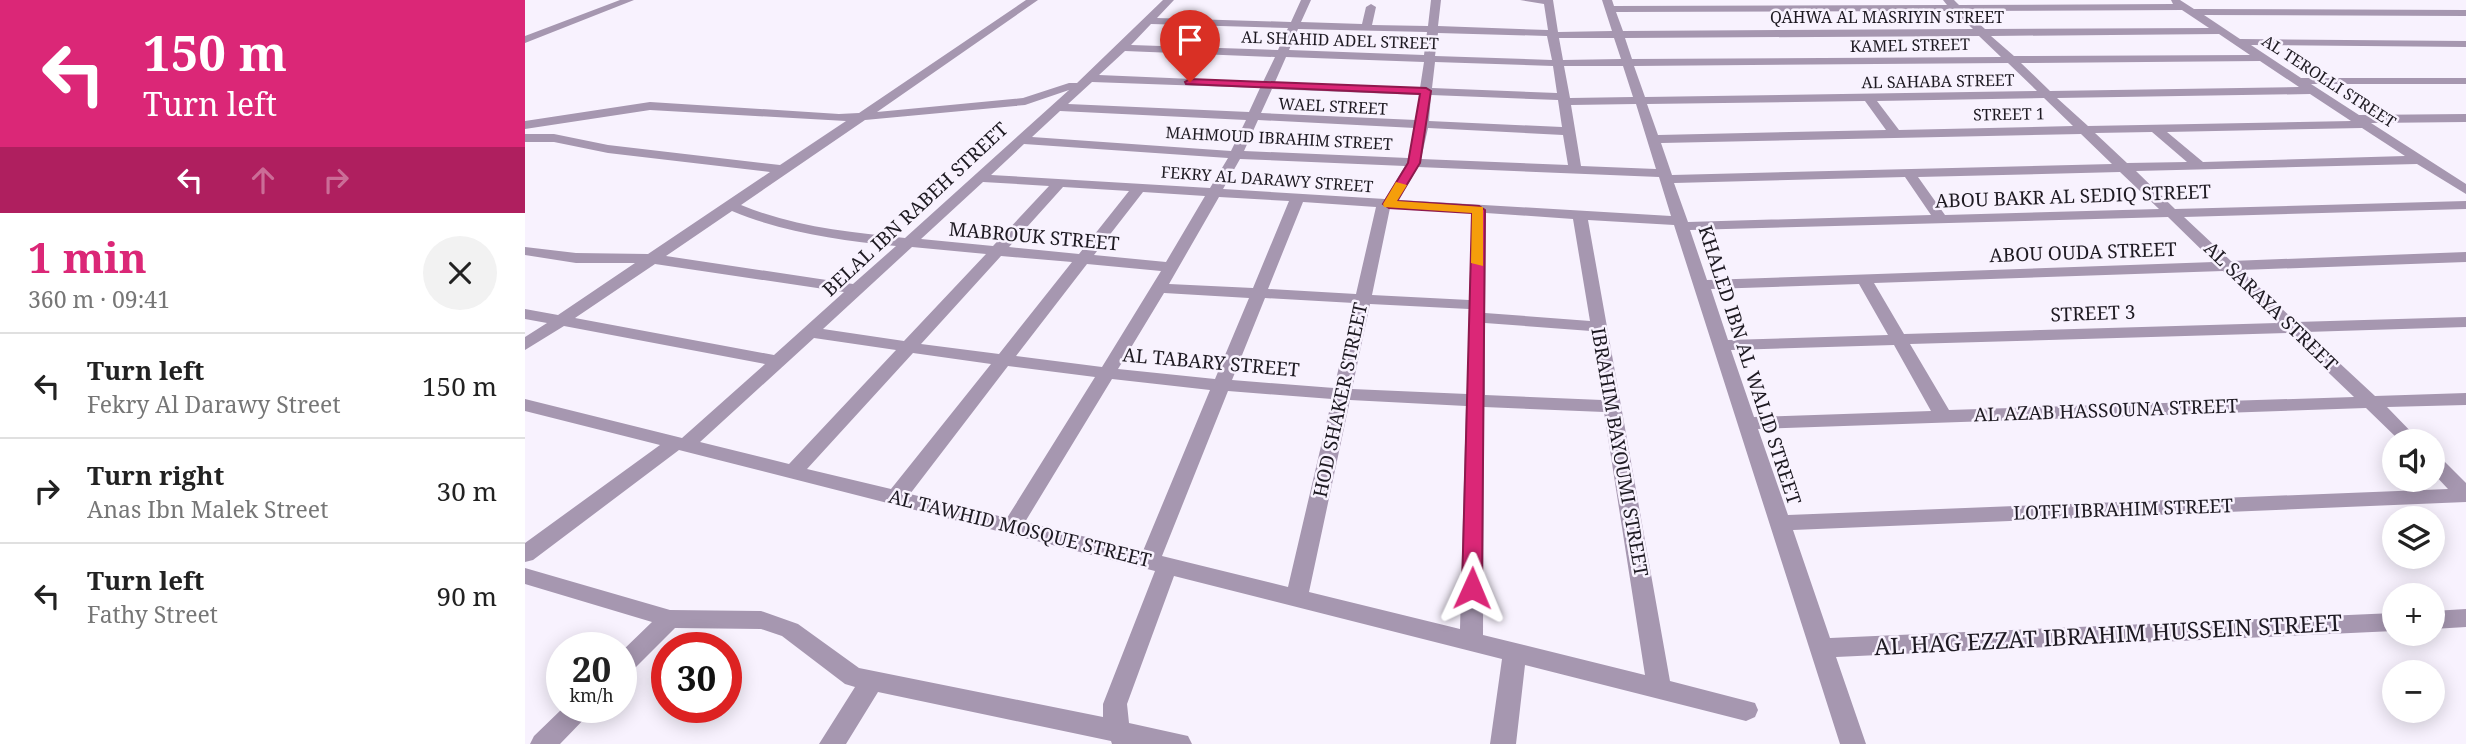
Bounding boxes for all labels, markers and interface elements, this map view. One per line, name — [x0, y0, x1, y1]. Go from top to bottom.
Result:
street label: QAHWA AL MASRIYIN STREET — [1770, 6, 2004, 28]
pin — [1160, 10, 1220, 82]
text: 150 m — [143, 19, 287, 85]
icon: arrive — [1171, 21, 1209, 59]
street label: AL SHAHID ADEL STREET — [1241, 26, 1439, 54]
icon: left — [28, 28, 119, 119]
street label: AL TEROLLI STREET — [2258, 29, 2400, 133]
street label: KAMEL STREET — [1850, 33, 1970, 57]
street label: AL SAHABA STREET — [1861, 69, 2015, 93]
text: Turn left — [143, 82, 277, 125]
street label: WAEL STREET — [1278, 92, 1388, 120]
street label: STREET 1 — [1973, 102, 2045, 126]
street label: BELAL IBN RABEH STREET — [817, 116, 1014, 302]
street label: MAHMOUD IBRAHIM STREET — [1165, 121, 1393, 155]
icon: left — [171, 161, 209, 199]
icon: ahead — [244, 161, 282, 199]
icon: right — [317, 161, 355, 199]
street label: FEKRY AL DARAWY STREET — [1160, 161, 1374, 197]
street label: ABOU BAKR AL SEDIQ STREET — [1935, 178, 2212, 214]
street label: MABROUK STREET — [948, 216, 1121, 256]
street label: KHALED IBN AL WALID STREET — [1693, 222, 1808, 508]
text: 1 min — [28, 228, 147, 285]
street label: AL SARAYA STREET — [2199, 235, 2344, 377]
button: close — [423, 236, 497, 310]
street label: ABOU OUDA STREET — [1989, 236, 2177, 268]
text: 360 m · 09:41 — [28, 283, 170, 315]
street label: STREET 3 — [2050, 299, 2136, 327]
street label: HOD SHAKER STREET — [1307, 300, 1373, 500]
street label: IBRAHIM BAYOUMI STREET — [1585, 325, 1655, 579]
street label: AL TABARY STREET — [1121, 341, 1301, 383]
text: Turn left — [87, 352, 204, 388]
icon: left — [28, 367, 66, 405]
text: 150 m — [422, 368, 497, 404]
text: Fekry Al Darawy Street — [87, 388, 340, 420]
street label: AL AZAB HASSOUNA STREET — [1973, 392, 2239, 428]
map controls — [2382, 429, 2445, 723]
button: sound — [2382, 429, 2445, 492]
text: Turn right — [87, 457, 224, 493]
icon: right — [28, 472, 66, 510]
text: 30 m — [437, 473, 497, 509]
street label: AL TAWHID MOSQUE STREET — [886, 483, 1154, 573]
street label: LOTFI IBRAHIM STREET — [2013, 492, 2234, 526]
text: Anas Ibn Malek Street — [87, 493, 328, 525]
button: layers — [2382, 506, 2445, 569]
position arrow — [1435, 551, 1509, 625]
text: Turn left — [87, 562, 204, 598]
icon: left — [28, 577, 66, 615]
text: 90 m — [437, 578, 497, 614]
button: + — [2382, 583, 2445, 646]
text: Fathy Street — [87, 598, 218, 630]
street label: AL HAG EZZAT IBRAHIM HUSSEIN STREET — [1873, 606, 2343, 662]
speed limit sign: 30 — [651, 632, 742, 723]
text: 20 — [572, 645, 611, 692]
button: − — [2382, 660, 2445, 723]
text: km/h — [569, 683, 614, 707]

